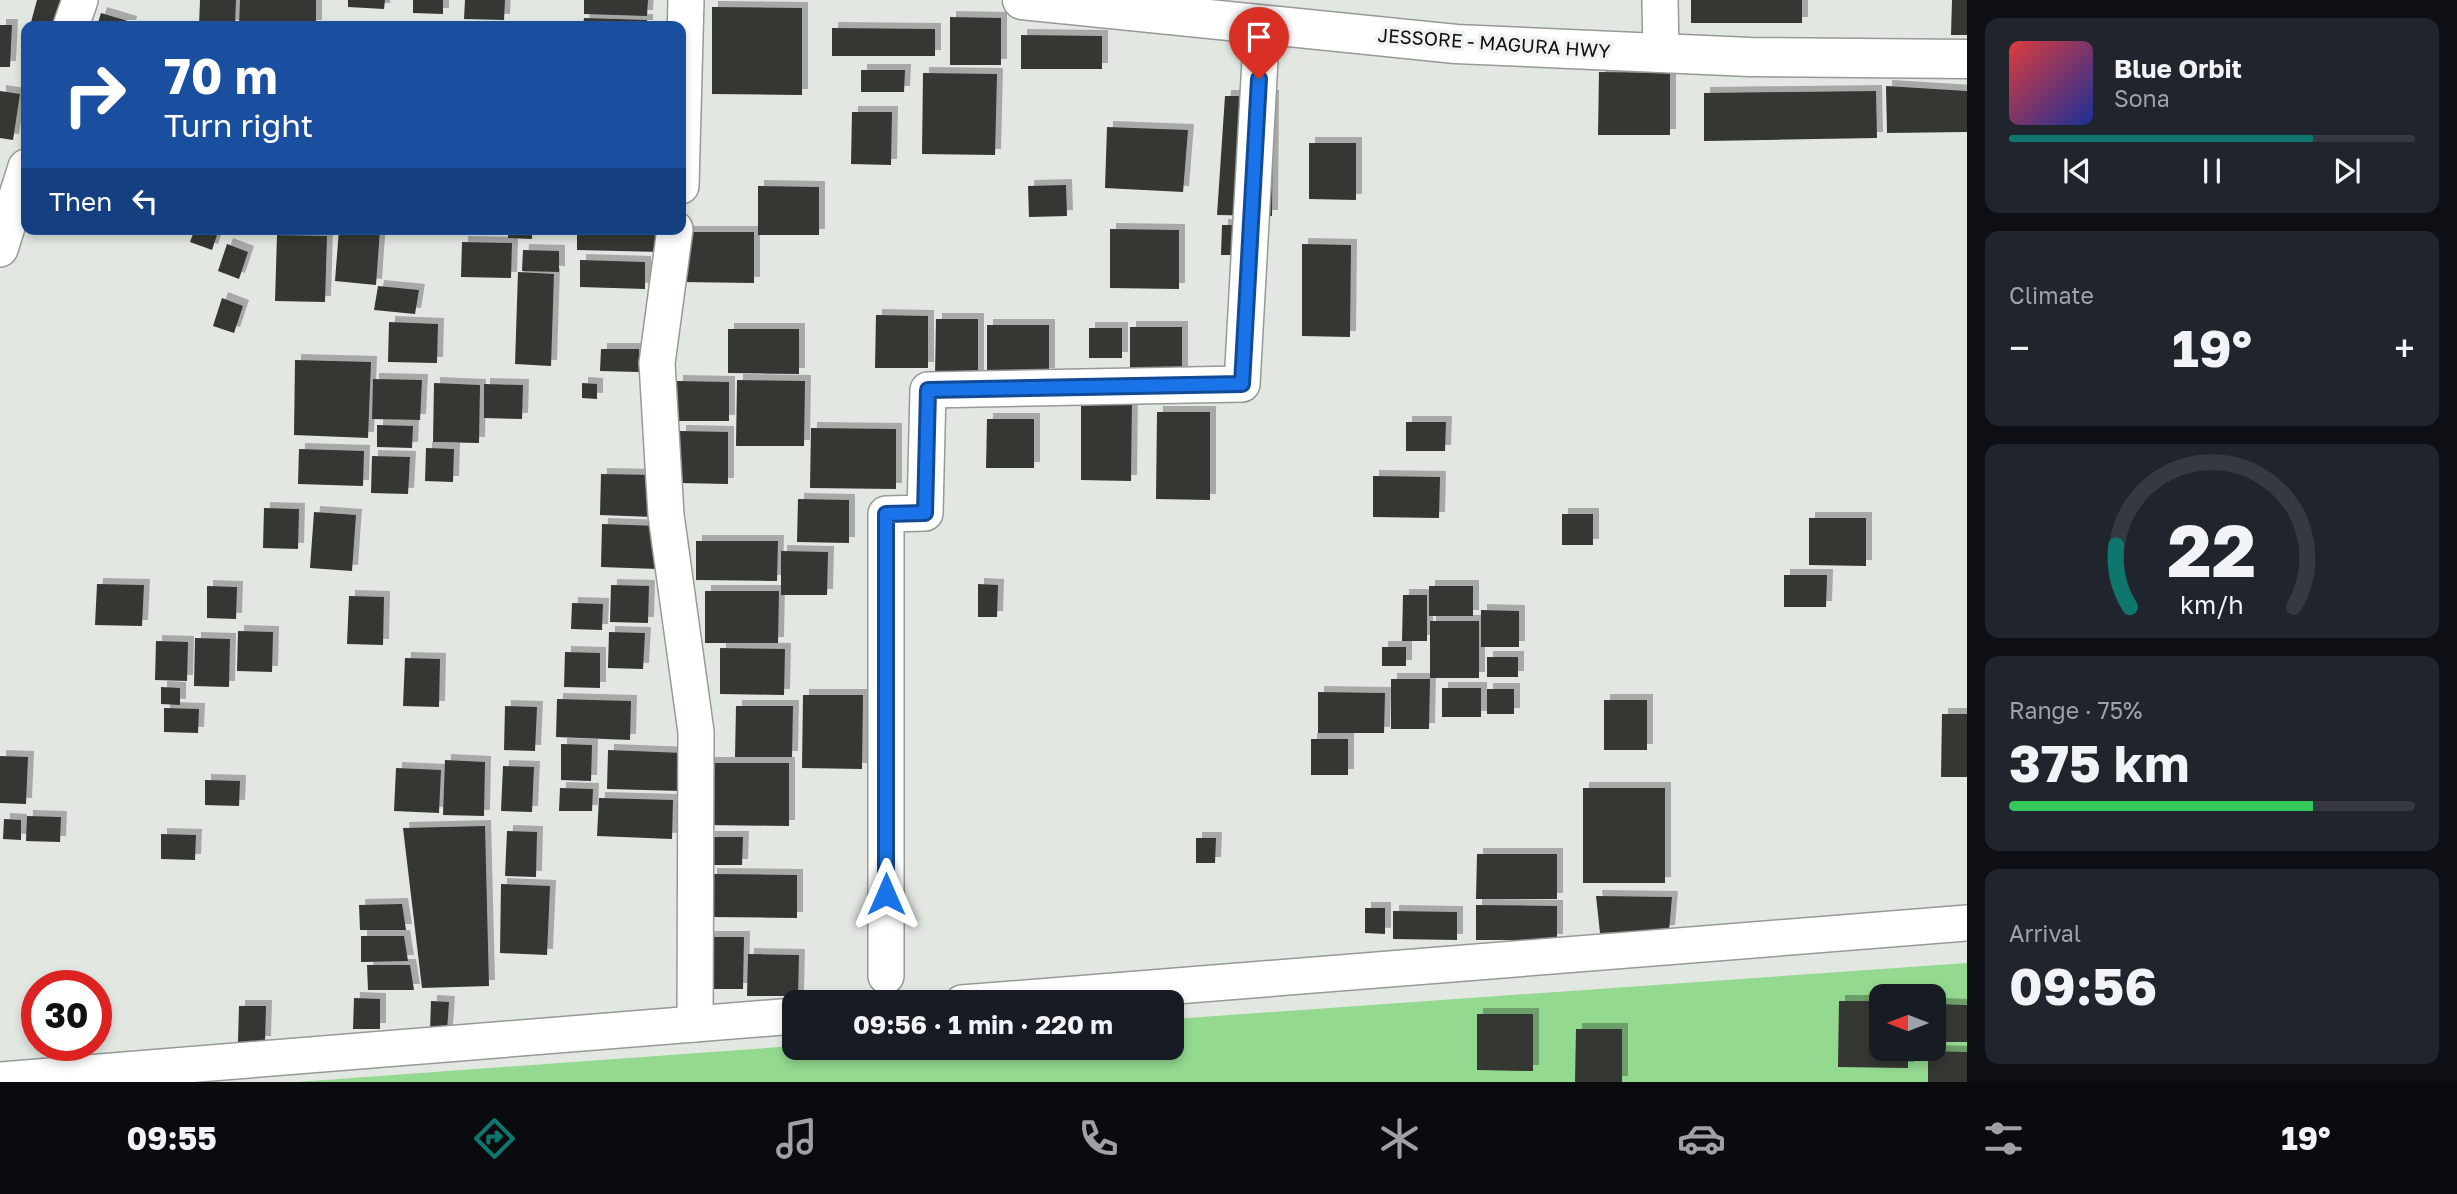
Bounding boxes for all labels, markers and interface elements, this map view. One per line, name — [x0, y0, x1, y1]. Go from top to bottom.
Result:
pin — [1229, 7, 1289, 79]
icon: arrive — [1240, 18, 1278, 56]
street label: JESSORE - MAGURA HWY — [1377, 23, 1611, 62]
text: 70 m — [164, 46, 278, 105]
icon: right — [49, 49, 140, 140]
text: Blue Orbit — [2114, 53, 2242, 84]
text: Sona — [2114, 84, 2170, 112]
text: Turn right — [164, 106, 313, 144]
icon: previous — [2058, 152, 2096, 190]
icon: pause — [2193, 152, 2231, 190]
icon: next — [2328, 152, 2366, 190]
icon: left — [126, 182, 164, 220]
text: Then — [49, 186, 112, 217]
text: Climate — [2009, 281, 2094, 309]
text: 19° — [2172, 316, 2252, 378]
text: − — [2009, 325, 2030, 370]
text: + — [2394, 325, 2415, 370]
text: 22 — [2168, 506, 2256, 593]
text: km/h — [2180, 589, 2244, 620]
text: Range · 75% — [2009, 696, 2142, 724]
text: 375 km — [2009, 731, 2189, 793]
position arrow — [849, 857, 923, 931]
text: Arrival — [2009, 919, 2081, 947]
text: 09:56 — [2009, 954, 2157, 1016]
speed limit sign: 30 — [21, 970, 112, 1061]
north arrow — [1869, 984, 1946, 1060]
map controls — [1869, 984, 1946, 1061]
text: 09:56 · 1 min · 220 m — [853, 1009, 1113, 1040]
icon: directions — [470, 1114, 519, 1163]
icon: music — [772, 1114, 821, 1163]
icon: phone — [1074, 1114, 1123, 1163]
icon: climate — [1375, 1114, 1424, 1163]
icon: car — [1677, 1114, 1726, 1163]
icon: filters — [1979, 1114, 2028, 1163]
text: 09:55 — [126, 1119, 217, 1157]
text: 19° — [2281, 1119, 2330, 1157]

